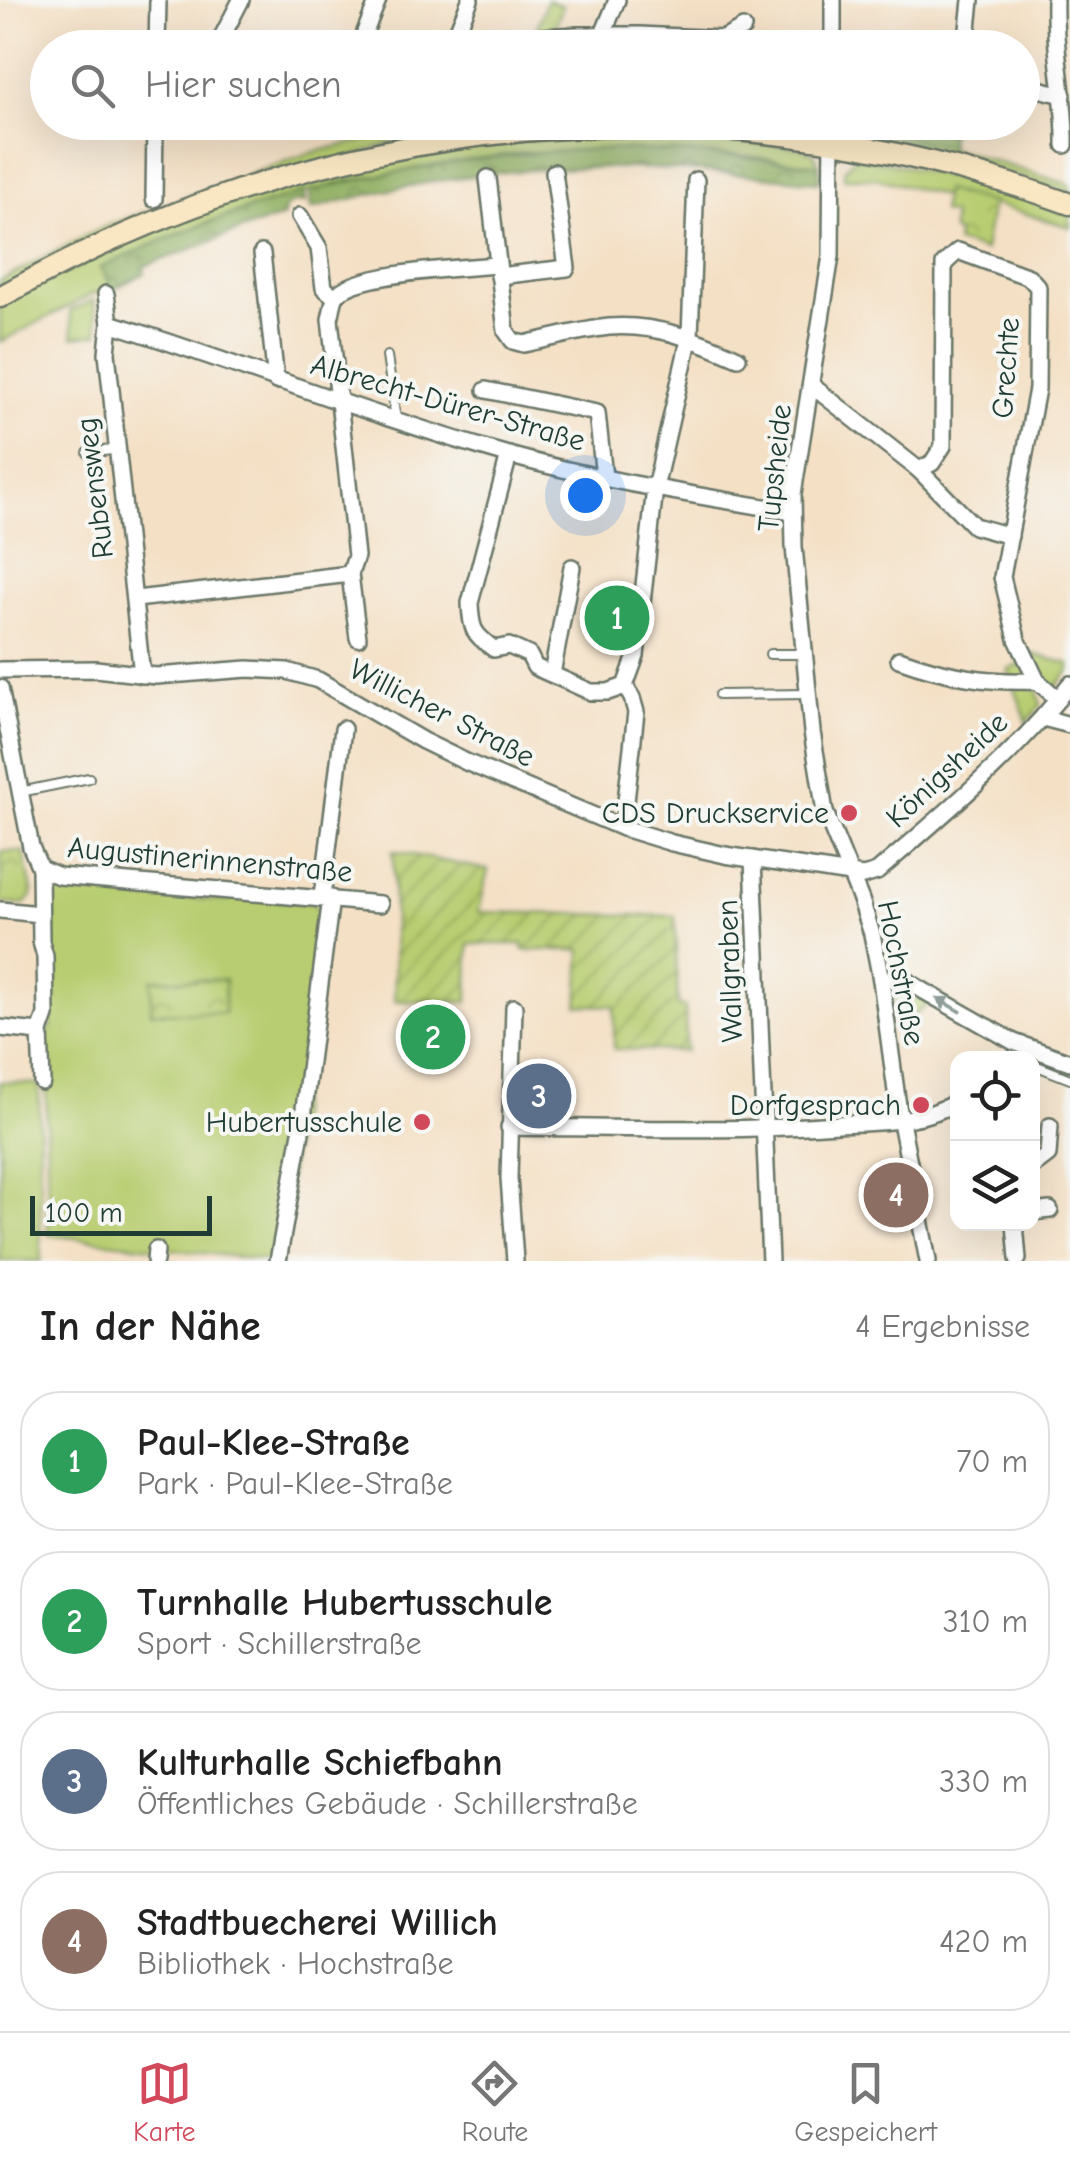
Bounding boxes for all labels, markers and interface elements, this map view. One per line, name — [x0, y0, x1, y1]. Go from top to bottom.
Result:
search box — [30, 30, 1040, 140]
icon: search — [65, 58, 120, 113]
text: Hier suchen — [145, 63, 342, 107]
street label: Grechte — [985, 316, 1027, 420]
street label: Albrecht-Dürer-Straße — [307, 347, 589, 459]
street label: Tupsheide — [751, 402, 799, 534]
street label: Rubensweg — [69, 416, 121, 560]
your location — [560, 470, 611, 521]
pin: 1 — [584, 580, 650, 656]
street label: Willicher Straße — [344, 651, 540, 775]
street label: Königsheide — [879, 705, 1015, 835]
place label: CDS Druckservice — [602, 796, 829, 831]
marker: CDS Druckservice — [838, 802, 860, 824]
street label: Augustinerinnenstraße — [66, 830, 354, 890]
street label: Hochstraße — [870, 898, 932, 1048]
street label: Wallgraben — [710, 899, 750, 1043]
one-way arrow — [935, 997, 963, 1014]
pin: 2 — [400, 1000, 466, 1074]
map controls — [950, 1051, 1040, 1231]
button: locate — [950, 1051, 1040, 1141]
pin: 3 — [506, 1058, 572, 1134]
place label: Dorfgesprach — [730, 1088, 901, 1123]
marker: Dorfgesprach — [910, 1094, 932, 1116]
place label: Hubertusschule — [206, 1105, 402, 1140]
marker: Hubertusschule — [411, 1111, 433, 1133]
button: layers — [950, 1141, 1040, 1231]
pin: 4 — [864, 1158, 928, 1232]
scale bar — [30, 1191, 212, 1236]
text: 100 m — [45, 1197, 123, 1229]
text: In der Nähe — [40, 1302, 261, 1351]
text: 4 Ergebnisse — [855, 1308, 1030, 1345]
text: Paul-Klee-Straße — [137, 1421, 410, 1465]
text: 1 — [68, 1443, 81, 1480]
text: 70 m — [956, 1443, 1028, 1480]
text: Park · Paul-Klee-Straße — [137, 1465, 453, 1502]
text: Turnhalle Hubertusschule — [137, 1581, 552, 1625]
text: 2 — [67, 1603, 82, 1640]
text: 310 m — [942, 1603, 1028, 1640]
text: Sport · Schillerstraße — [137, 1625, 422, 1662]
text: Kulturhalle Schiefbahn — [137, 1741, 503, 1785]
text: 3 — [67, 1763, 82, 1800]
text: 330 m — [939, 1763, 1028, 1800]
text: Öffentliches Gebäude · Schillerstraße — [137, 1785, 638, 1822]
text: Stadtbuecherei Willich — [137, 1901, 498, 1945]
text: 4 — [67, 1923, 82, 1960]
text: 420 m — [939, 1923, 1028, 1960]
text: Bibliothek · Hochstraße — [137, 1945, 454, 1982]
tab: Karte — [133, 2056, 196, 2148]
tab: Route — [462, 2056, 528, 2148]
tab: Gespeichert — [794, 2056, 937, 2148]

